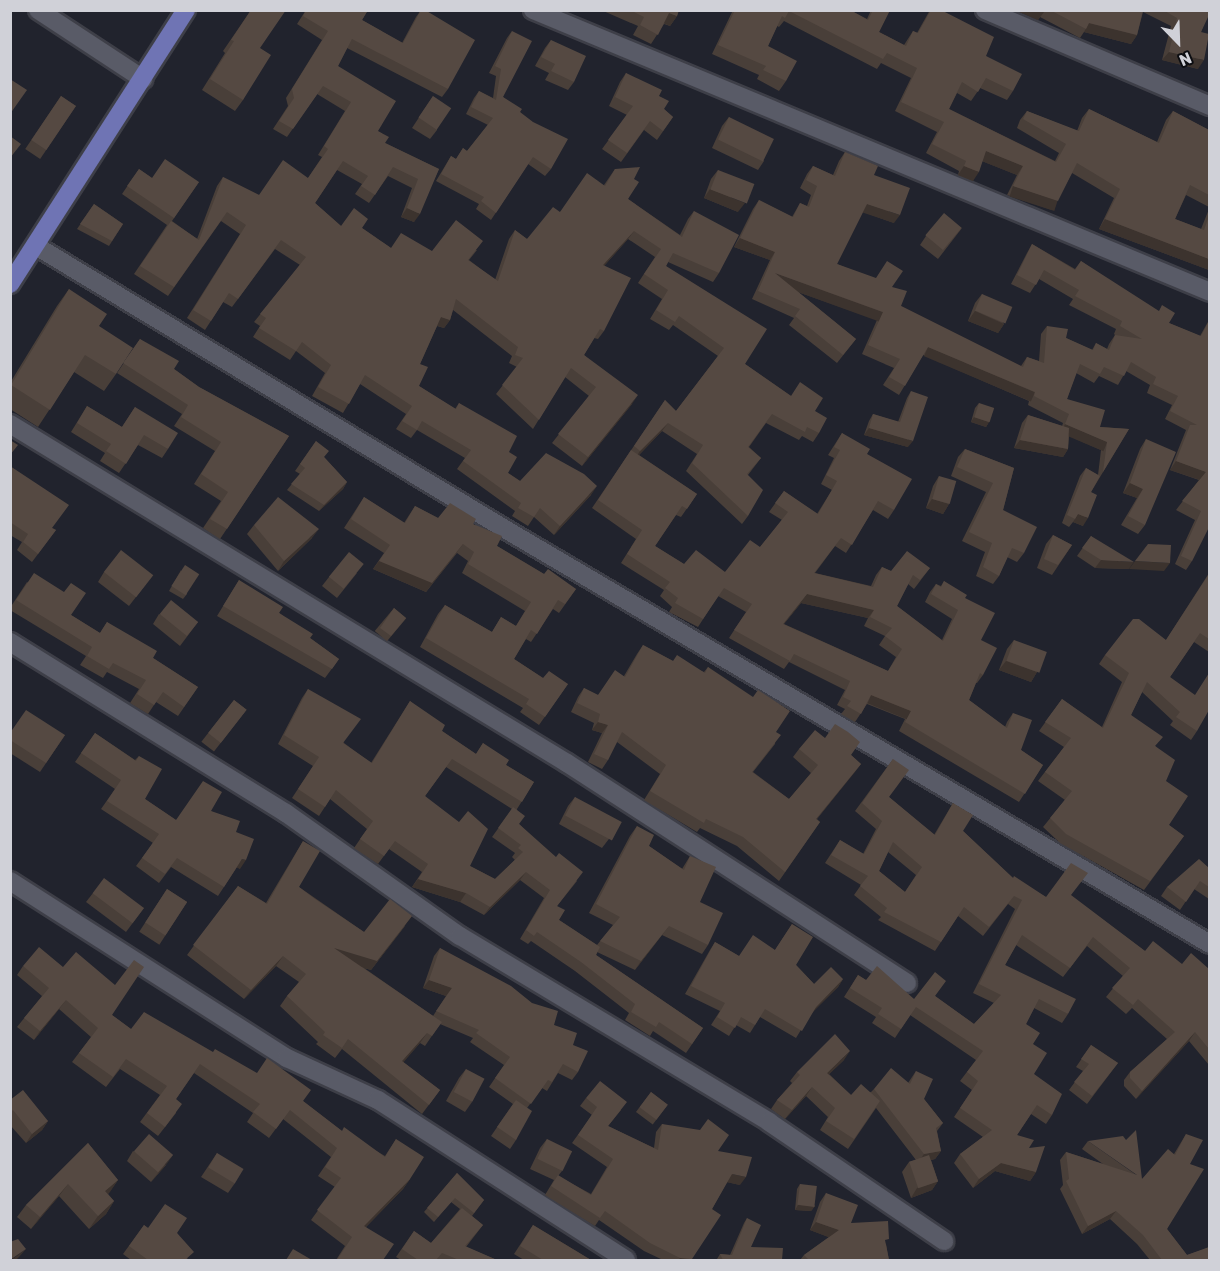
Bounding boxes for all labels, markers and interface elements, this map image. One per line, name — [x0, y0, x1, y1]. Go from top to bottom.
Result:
north arrow — [1148, 12, 1208, 72]
text: N — [1176, 48, 1194, 70]

